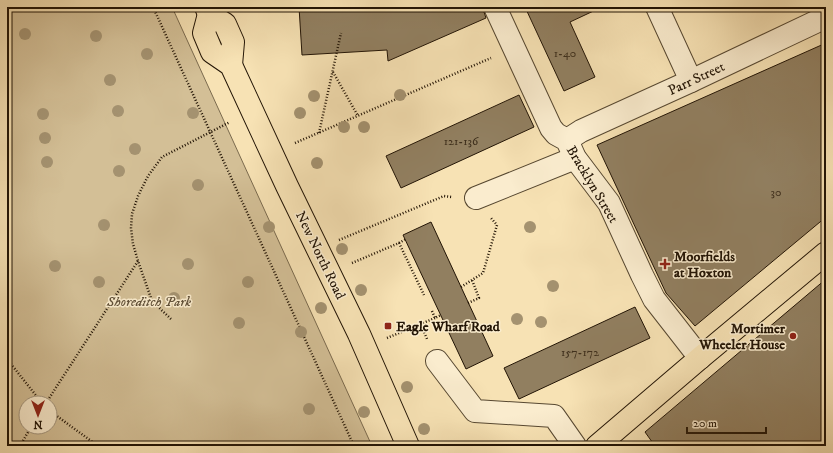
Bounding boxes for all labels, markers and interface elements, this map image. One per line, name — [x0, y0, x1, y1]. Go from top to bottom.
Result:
house number: 1-40 — [554, 46, 576, 61]
street label: Parr Street — [665, 58, 728, 100]
house number: 121-136 — [444, 134, 479, 149]
street label: Bracklyn Street — [562, 143, 623, 227]
house number: 30 — [771, 185, 781, 200]
street label: New North Road — [291, 208, 349, 303]
place label: Moorfields at Hoxton — [674, 248, 735, 282]
marker: Moorfields at Hoxton — [659, 258, 671, 270]
park label: Shoreditch Park — [106, 293, 191, 311]
place label: Eagle Wharf Road — [396, 318, 501, 336]
place label: Mortimer Wheeler House — [698, 320, 786, 354]
marker: Eagle Wharf Road — [383, 321, 393, 331]
marker: Mortimer Wheeler House — [788, 331, 798, 341]
house number: 157-172 — [561, 345, 599, 360]
north arrow — [18, 395, 58, 435]
scale bar — [687, 409, 766, 435]
text: 20 m — [693, 416, 717, 431]
text: N — [33, 417, 43, 431]

